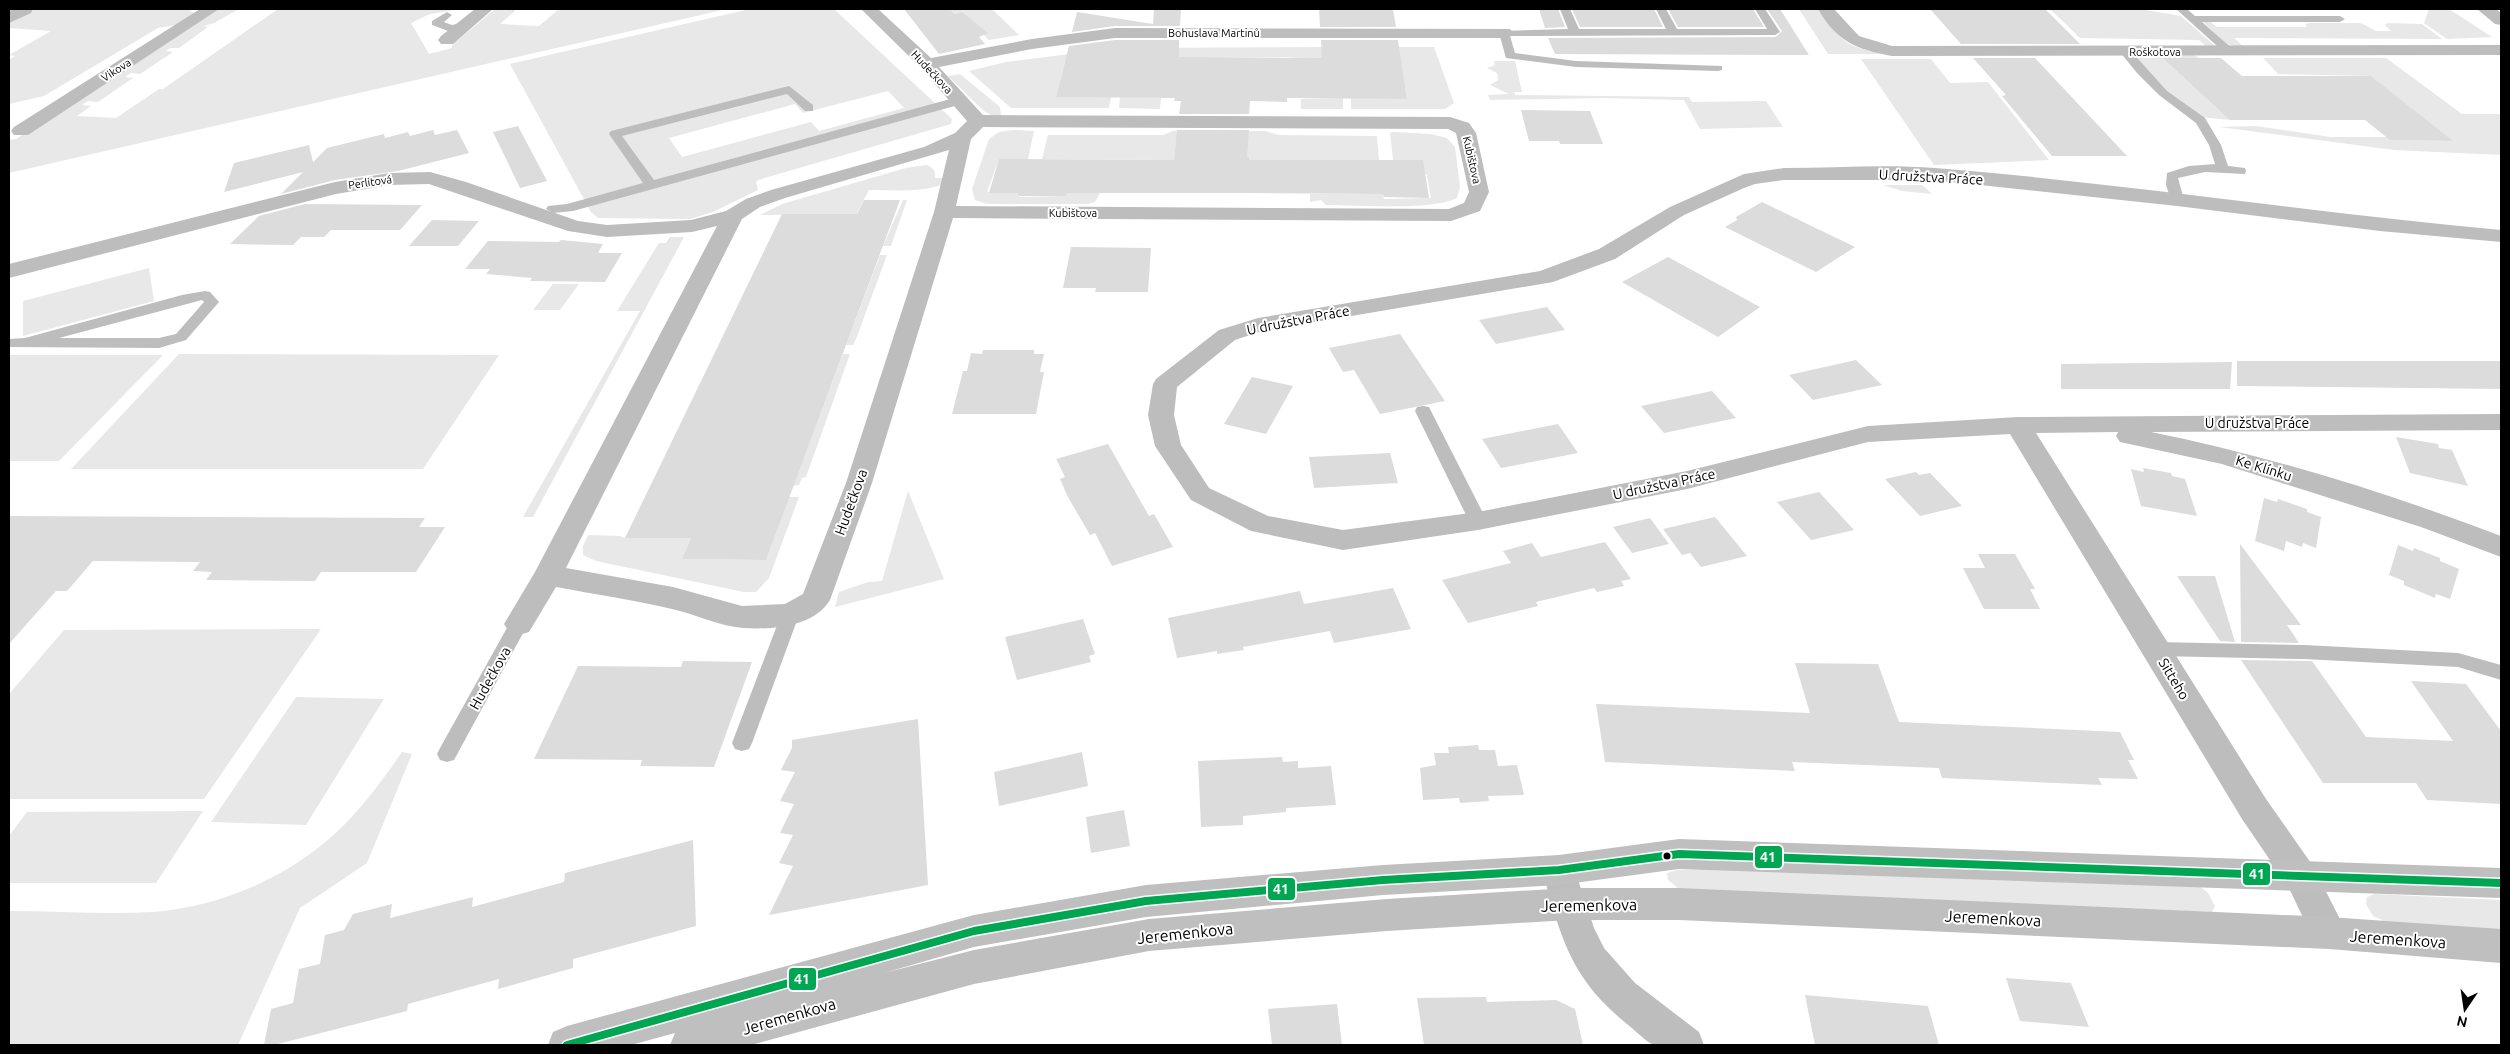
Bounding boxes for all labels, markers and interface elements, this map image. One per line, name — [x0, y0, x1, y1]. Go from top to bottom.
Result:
street label: Bohuslava Martinů — [1168, 27, 1260, 39]
street label: Roškotova — [2129, 46, 2181, 58]
street label: Hudečkova — [909, 48, 955, 96]
street label: Vikova — [99, 56, 133, 84]
street label: Kubištova — [1461, 135, 1483, 185]
street label: U družstva Práce — [1878, 166, 1984, 188]
street label: Perlitová — [347, 173, 393, 191]
street label: Kubištova — [1049, 207, 1097, 219]
street label: U družstva Práce — [1245, 302, 1351, 338]
street label: U družstva Práce — [2205, 415, 2309, 431]
street label: Ke Klínku — [2234, 452, 2294, 484]
street label: U družstva Práce — [1611, 465, 1717, 503]
street label: Hudečkova — [832, 467, 870, 537]
street label: Hudečkova — [466, 644, 514, 712]
street label: Sitteho — [2155, 655, 2193, 703]
line badge: 41 — [1754, 845, 1783, 869]
text: 41 — [1760, 849, 1776, 865]
unlabelled marker — [1662, 851, 1672, 861]
line badge: 41 — [2242, 862, 2271, 886]
text: 41 — [2249, 866, 2265, 882]
line badge: 41 — [1267, 877, 1296, 901]
text: 41 — [1273, 881, 1289, 897]
street label: Jeremenkova — [1541, 895, 1637, 915]
street label: Jeremenkova — [1944, 906, 2042, 930]
street label: Jeremenkova — [1136, 919, 1234, 947]
street label: Jeremenkova — [2349, 927, 2447, 951]
line badge: 41 — [788, 967, 817, 991]
text: 41 — [794, 971, 810, 987]
north arrow — [2440, 984, 2490, 1034]
street label: Jeremenkova — [740, 994, 838, 1038]
text: N — [2455, 1013, 2469, 1031]

